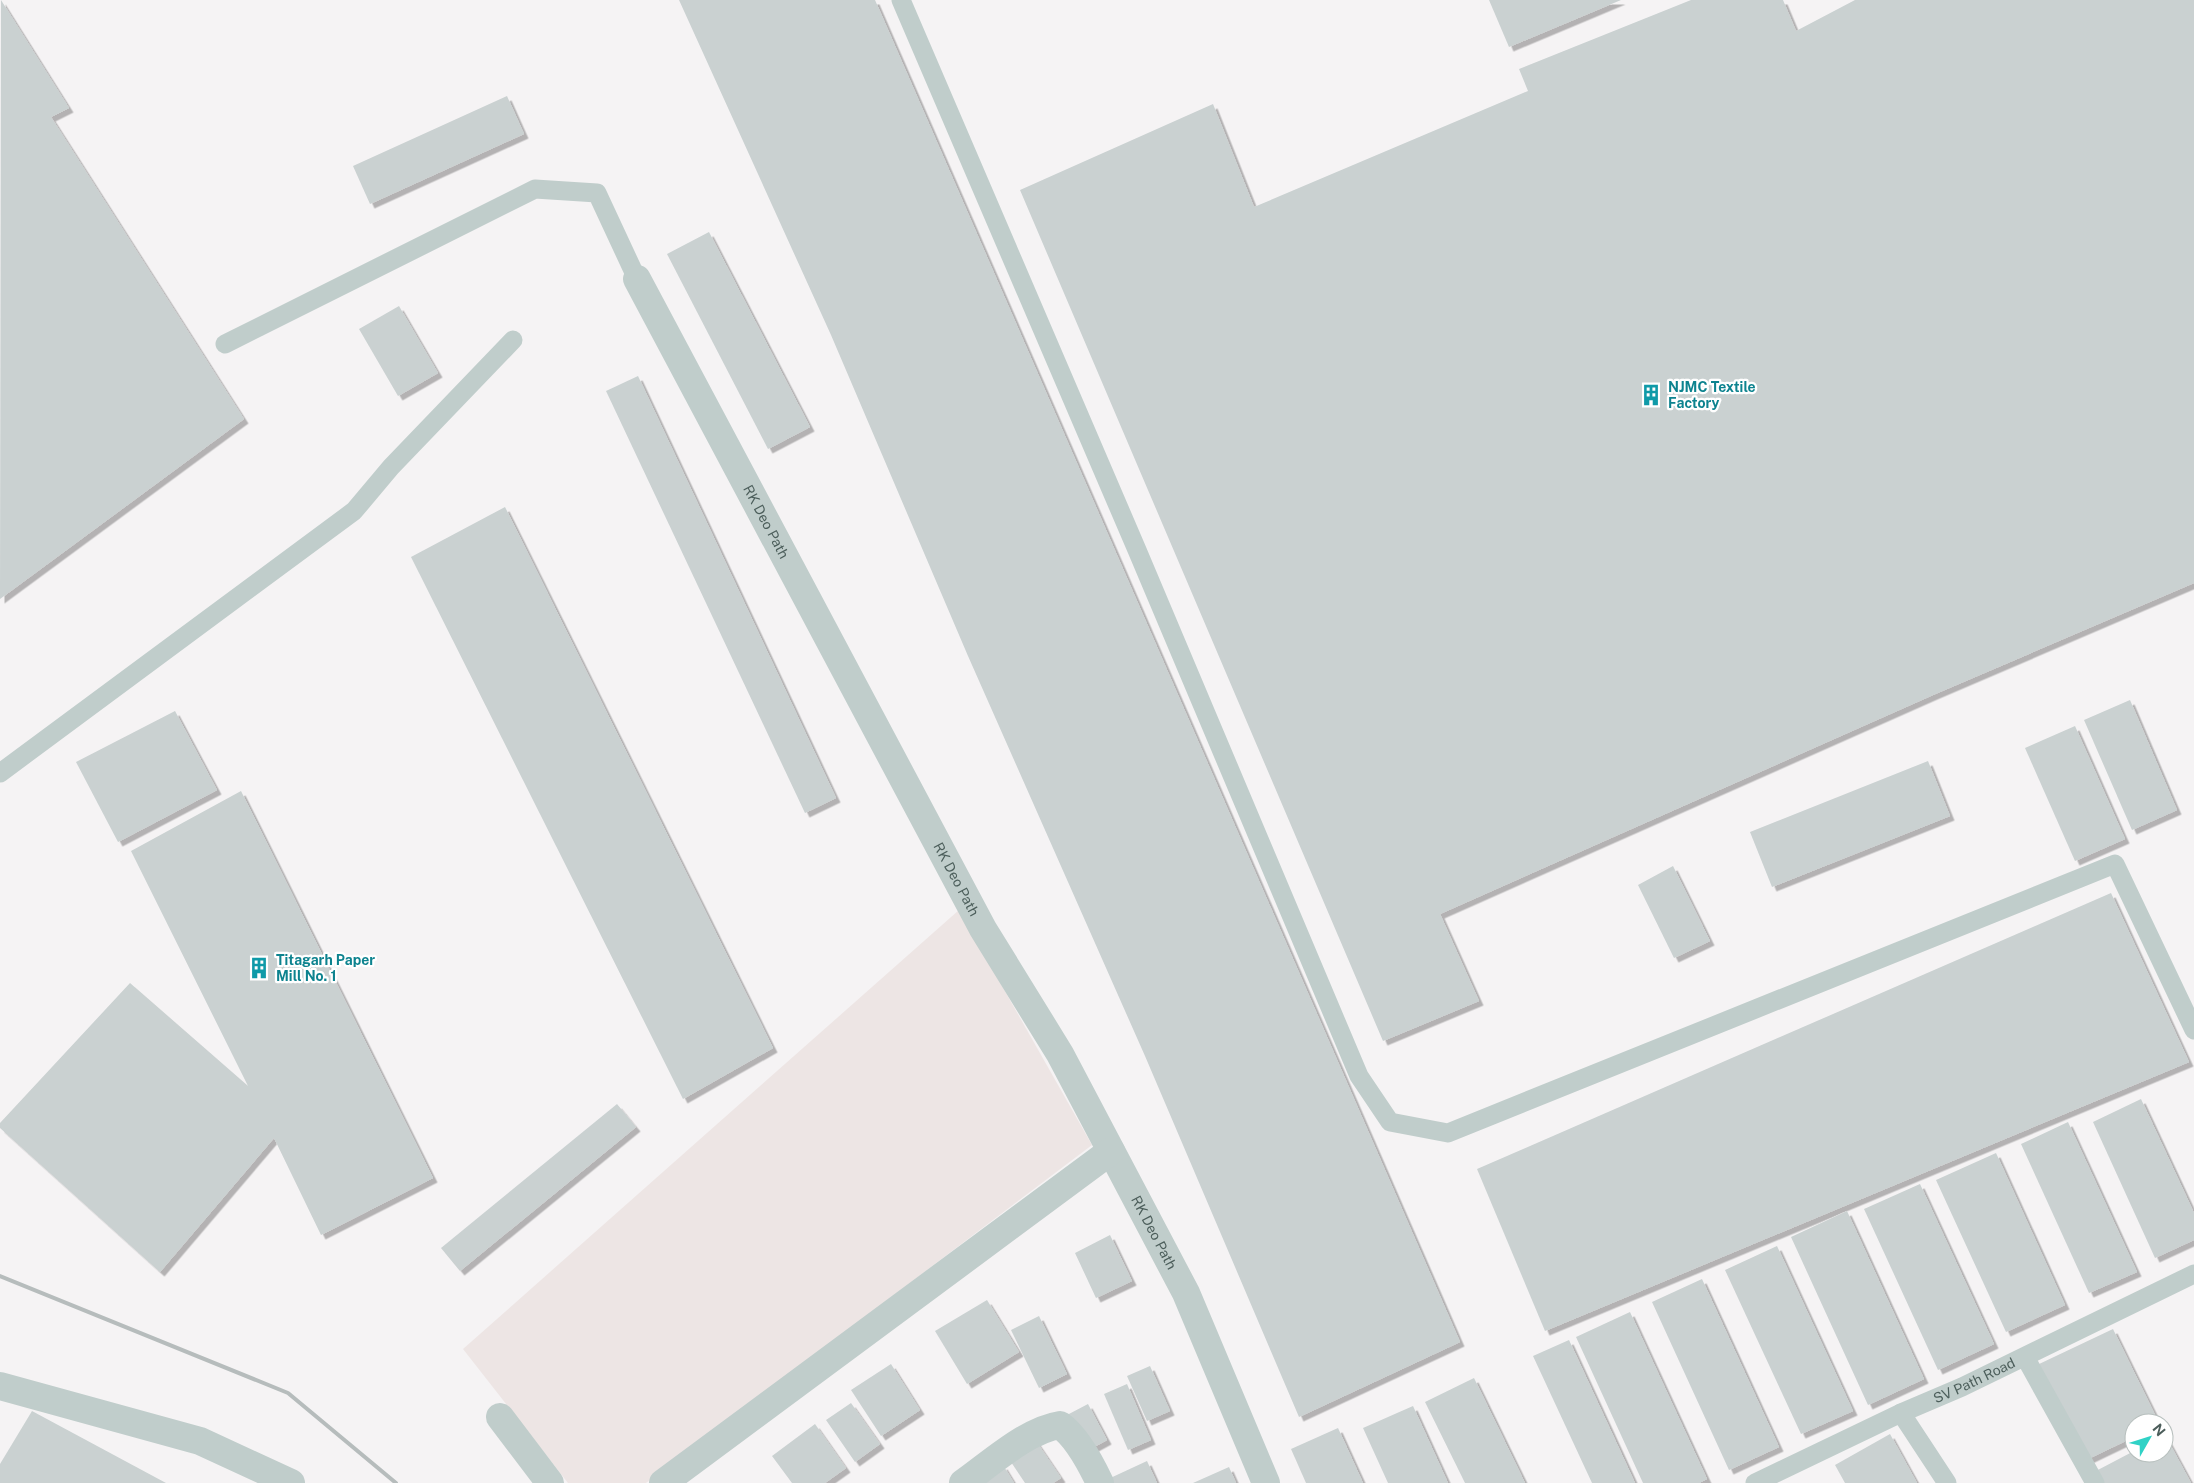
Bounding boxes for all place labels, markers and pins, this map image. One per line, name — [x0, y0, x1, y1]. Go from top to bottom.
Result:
place label: NJMC Textile Factory — [1668, 379, 1756, 411]
building icon: NJMC Textile Factory — [1638, 382, 1664, 408]
place label: Titagarh Paper Mill No. 1 — [276, 952, 375, 984]
building icon: Titagarh Paper Mill No. 1 — [246, 955, 272, 981]

